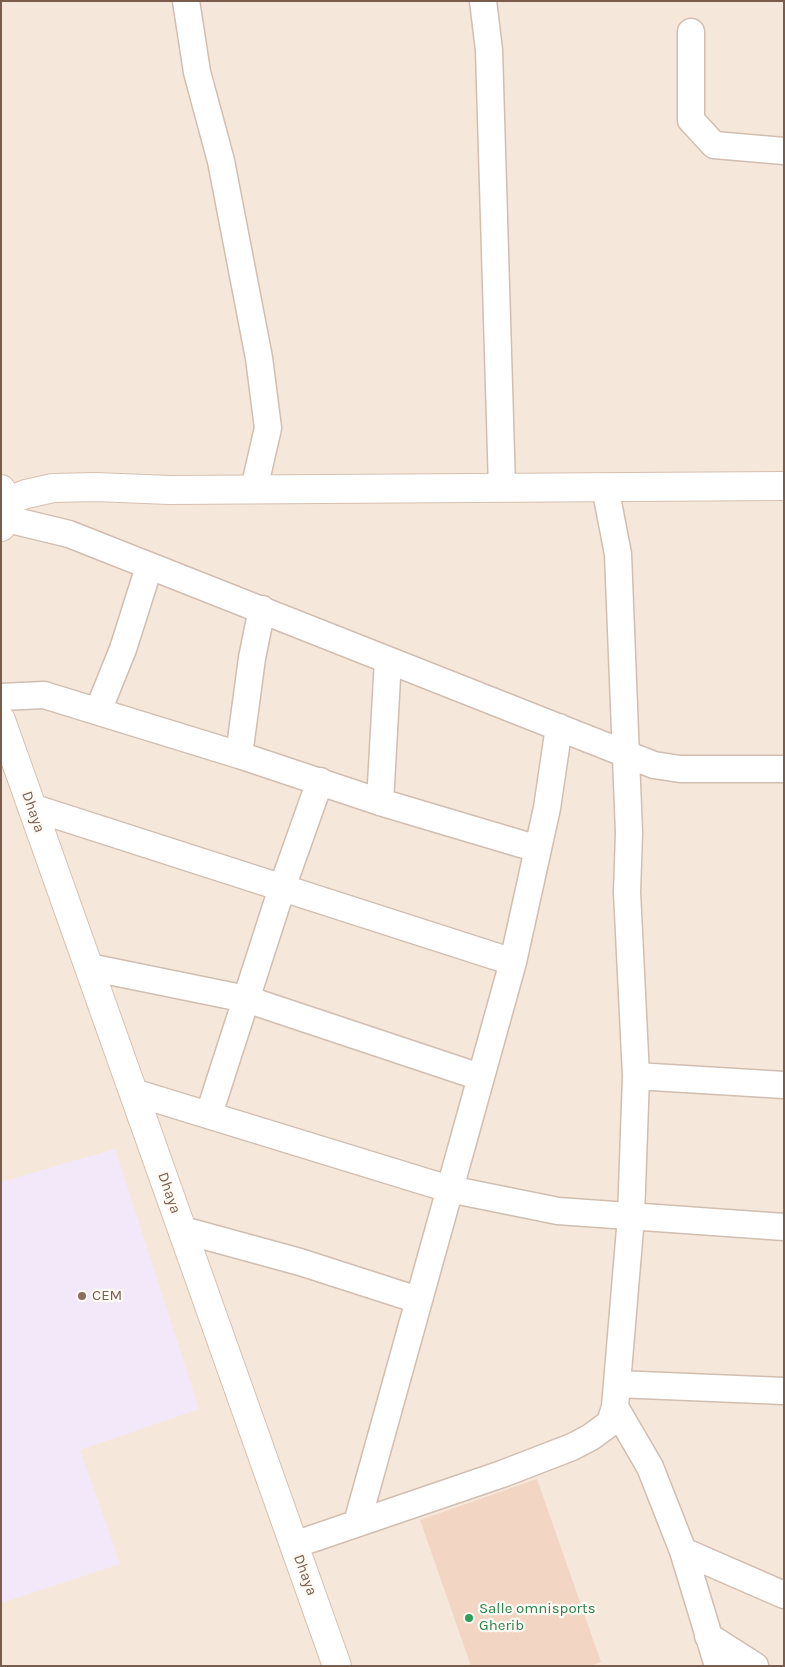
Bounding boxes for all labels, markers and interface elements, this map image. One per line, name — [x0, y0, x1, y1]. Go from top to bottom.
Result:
street label: Dhaya — [18, 789, 48, 835]
street label: Dhaya — [154, 1170, 184, 1216]
place label: CEM — [92, 1287, 122, 1305]
marker: CEM — [76, 1290, 88, 1302]
street label: Dhaya — [289, 1552, 321, 1598]
place label: Salle omnisports Gherib — [479, 1600, 596, 1635]
marker: Salle omnisports Gherib — [463, 1612, 475, 1624]

